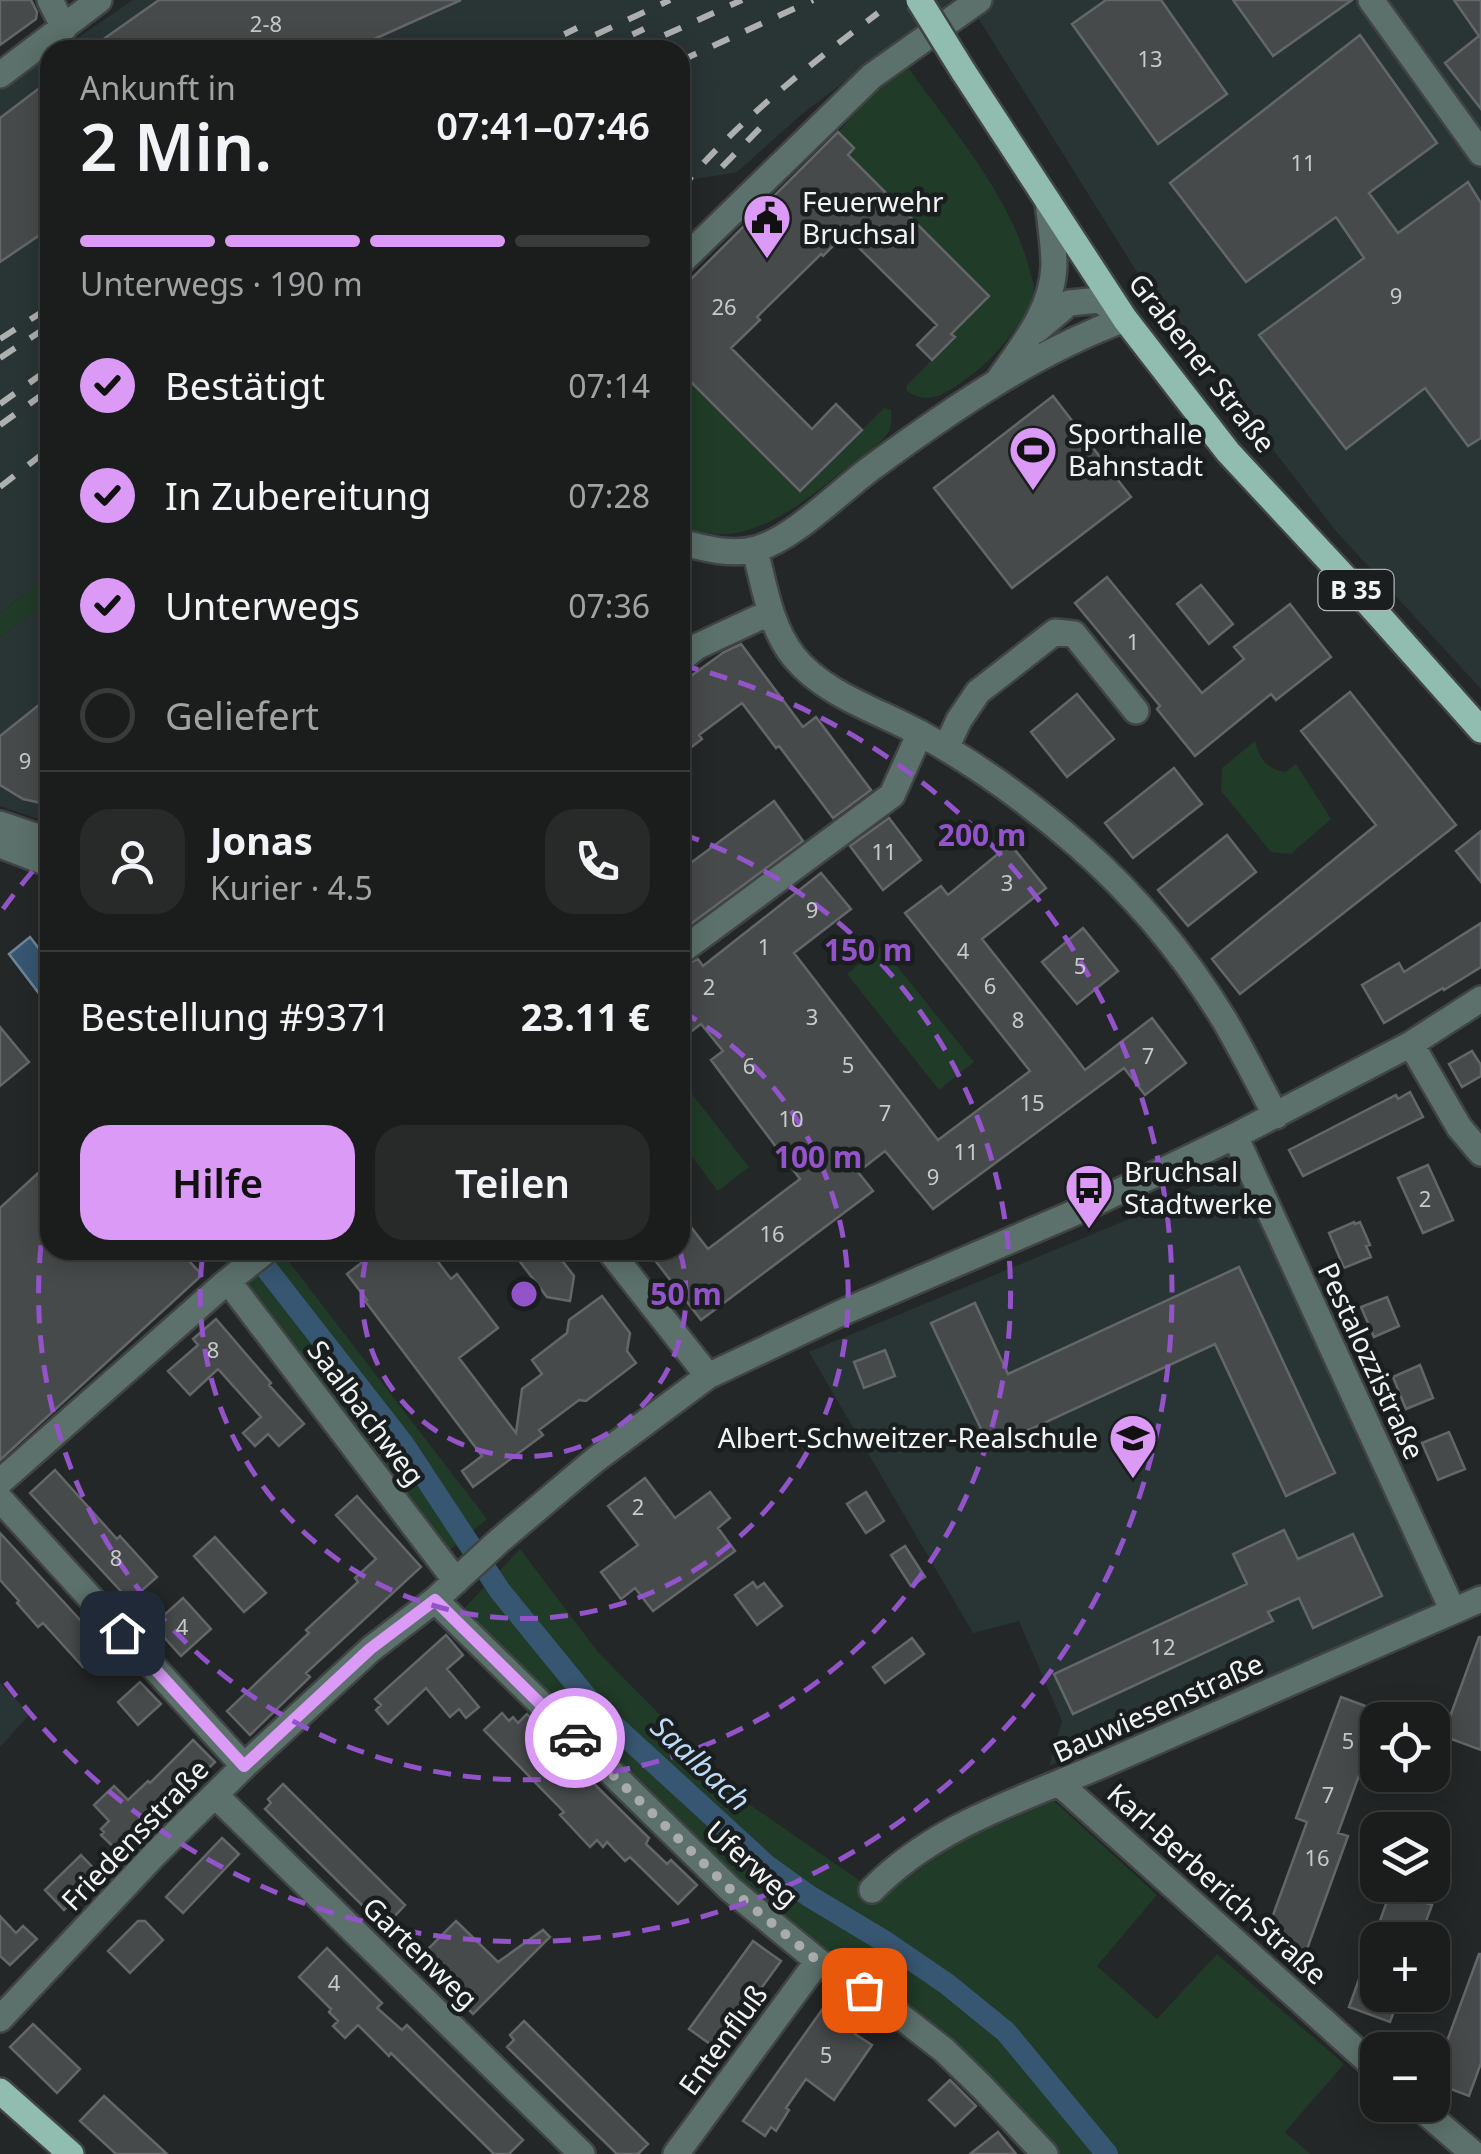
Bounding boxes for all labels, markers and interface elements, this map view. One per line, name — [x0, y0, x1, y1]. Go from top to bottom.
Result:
house number: 2-8 — [250, 8, 282, 38]
house number: 13 — [1137, 43, 1163, 73]
text: Ankunft in — [80, 66, 236, 109]
text: 07:41–07:46 — [436, 99, 650, 151]
text: 2 Min. — [80, 102, 272, 190]
house number: 11 — [1290, 147, 1316, 177]
place label: Feuerwehr Bruchsal — [802, 182, 944, 252]
public building icon: Feuerwehr Bruchsal — [741, 192, 793, 260]
text: Unterwegs · 190 m — [80, 262, 363, 305]
street label: Grabener Straße — [1121, 265, 1285, 460]
house number: 9 — [1390, 280, 1402, 310]
house number: 26 — [711, 291, 737, 321]
icon: check — [80, 358, 135, 413]
text: Bestätigt — [165, 359, 325, 411]
text: 07:14 — [568, 364, 650, 407]
place label: Sporthalle Bahnstadt — [1068, 414, 1203, 484]
sports icon: Sporthalle Bahnstadt — [1007, 424, 1059, 492]
icon: check — [80, 468, 135, 523]
text: In Zubereitung — [165, 469, 432, 521]
text: 07:28 — [568, 474, 650, 517]
road number: B 35 — [1318, 570, 1394, 610]
icon: check — [80, 578, 135, 633]
text: Unterwegs — [165, 579, 360, 631]
text: 07:36 — [568, 584, 650, 627]
house number: 1 — [1127, 626, 1139, 656]
text: Geliefert — [165, 689, 319, 741]
house number: 9 — [19, 745, 31, 775]
button: person — [80, 809, 185, 914]
button: phone — [545, 809, 650, 914]
text: Jonas — [210, 814, 313, 866]
text: 200 m — [938, 814, 1026, 855]
house number: 11 — [871, 836, 897, 866]
text: Kurier · 4.5 — [210, 866, 373, 909]
house number: 3 — [1001, 867, 1013, 897]
house number: 9 — [806, 894, 818, 924]
text: 150 m — [824, 929, 912, 970]
house number: 1 — [758, 931, 770, 961]
house number: 4 — [957, 935, 970, 965]
house number: 5 — [1074, 950, 1086, 980]
house number: 6 — [984, 970, 996, 1000]
house number: 2 — [703, 971, 715, 1001]
text: Bestellung #9371 — [80, 990, 391, 1042]
text: 23.11 € — [521, 990, 650, 1042]
house number: 3 — [806, 1001, 818, 1031]
house number: 8 — [1012, 1004, 1024, 1034]
house number: 7 — [1142, 1040, 1154, 1070]
house number: 5 — [842, 1049, 854, 1079]
house number: 6 — [743, 1050, 755, 1080]
house number: 15 — [1019, 1087, 1045, 1117]
house number: 7 — [879, 1097, 891, 1127]
house number: 10 — [778, 1103, 804, 1133]
button: Hilfe — [80, 1125, 355, 1240]
button: Teilen — [375, 1125, 650, 1240]
text: 100 m — [774, 1136, 862, 1177]
house number: 11 — [953, 1136, 979, 1166]
place label: Bruchsal Stadtwerke — [1124, 1152, 1273, 1222]
house number: 9 — [927, 1161, 939, 1191]
bus stop icon: Bruchsal Stadtwerke — [1063, 1162, 1115, 1230]
house number: 2 — [1419, 1183, 1431, 1213]
house number: 16 — [759, 1218, 785, 1248]
street label: Pestalozzistraße — [1310, 1256, 1434, 1465]
text: 50 m — [650, 1273, 722, 1314]
centre of rings — [506, 1276, 542, 1312]
street label: Saalbachweg — [300, 1332, 434, 1493]
house number: 8 — [207, 1334, 219, 1364]
school or university icon: Albert-Schweitzer-Realschule — [1107, 1412, 1159, 1480]
place label: Albert-Schweitzer-Realschule — [718, 1418, 1098, 1456]
house number: 2 — [632, 1491, 644, 1521]
house number: 8 — [110, 1542, 122, 1572]
pin — [80, 1591, 165, 1676]
icon: home — [95, 1606, 150, 1661]
house number: 4 — [176, 1611, 189, 1641]
house number: 12 — [1150, 1631, 1176, 1661]
street label: Bauwiesenstraße — [1046, 1644, 1269, 1770]
courier — [525, 1688, 625, 1788]
map controls — [1360, 1702, 1450, 2122]
button: locate — [1360, 1702, 1450, 1792]
water label: Saalbach — [642, 1706, 760, 1820]
icon: car — [548, 1711, 603, 1766]
house number: 5 — [1342, 1725, 1354, 1755]
street label: Friedensstraße — [52, 1750, 216, 1918]
street label: Karl-Berberich-Straße — [1100, 1774, 1336, 1992]
house number: 7 — [1322, 1779, 1334, 1809]
street label: Uferweg — [698, 1812, 807, 1915]
button: layers — [1360, 1812, 1450, 1902]
house number: 16 — [1304, 1842, 1330, 1872]
street label: Gartenweg — [355, 1888, 486, 2017]
button: + — [1360, 1922, 1450, 2012]
pin — [822, 1948, 907, 2033]
icon: bag — [837, 1963, 892, 2018]
house number: 4 — [328, 1967, 341, 1997]
street label: Entenfluß — [669, 1977, 775, 2102]
button: − — [1360, 2032, 1450, 2122]
house number: 5 — [820, 2039, 832, 2069]

